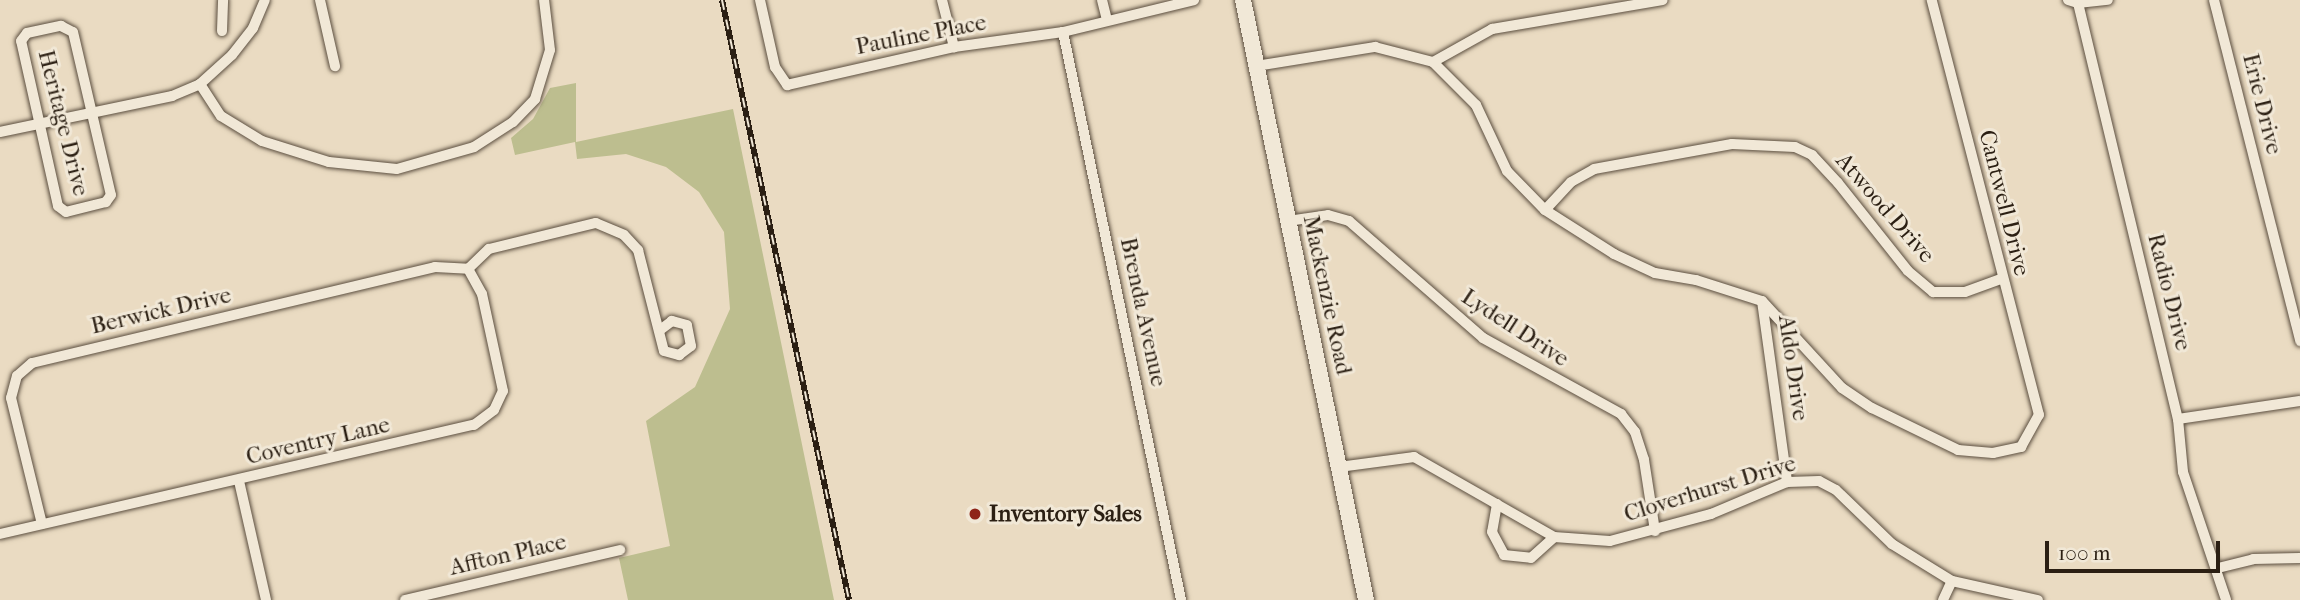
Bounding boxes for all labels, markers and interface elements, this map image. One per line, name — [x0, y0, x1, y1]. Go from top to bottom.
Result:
street label: Pauline Place — [853, 9, 989, 61]
street label: Heritage Drive — [32, 47, 94, 199]
street label: Erie Drive — [2236, 51, 2288, 157]
street label: Cantwell Drive — [1973, 127, 2035, 279]
street label: Atwood Drive — [1830, 147, 1940, 269]
street label: Mackenzie Road — [1297, 213, 1357, 377]
street label: Radio Drive — [2141, 231, 2197, 353]
street label: Brenda Avenue — [1114, 235, 1172, 389]
street label: Berwick Drive — [88, 281, 234, 341]
street label: Lydell Drive — [1456, 283, 1574, 373]
street label: Aldo Drive — [1772, 313, 1814, 423]
street label: Coventry Lane — [243, 411, 393, 471]
street label: Cloverhurst Drive — [1621, 450, 1799, 528]
place label: Inventory Sales — [989, 500, 1142, 528]
marker: Inventory Sales — [967, 506, 983, 522]
scale bar — [2048, 526, 2223, 570]
street label: Affton Place — [447, 528, 569, 582]
text: 100 m — [2058, 541, 2111, 565]

